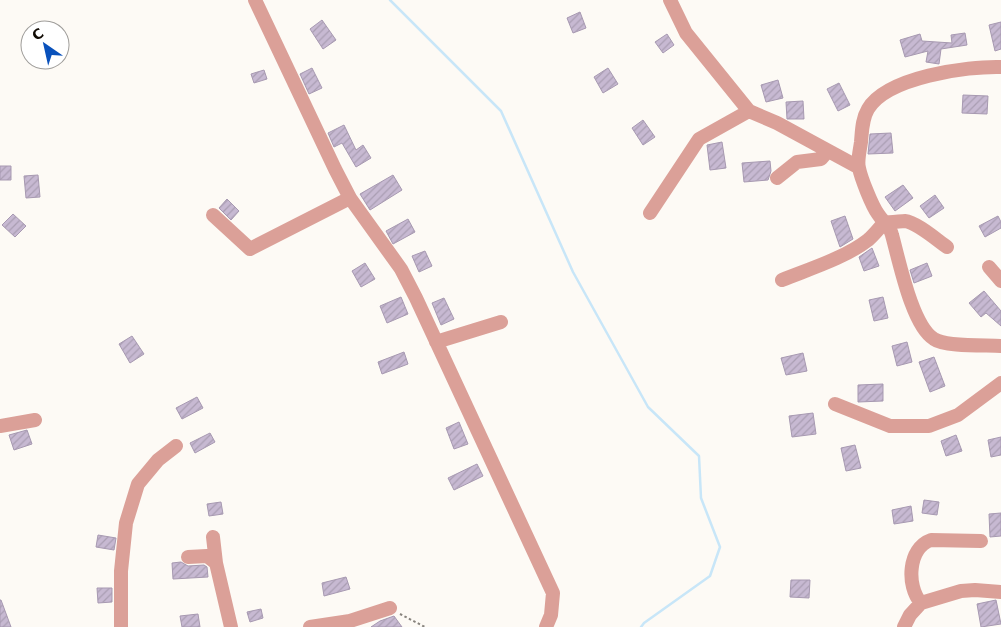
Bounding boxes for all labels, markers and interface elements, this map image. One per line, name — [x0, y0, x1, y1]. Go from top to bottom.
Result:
north arrow — [20, 20, 70, 70]
text: С — [29, 25, 46, 44]

